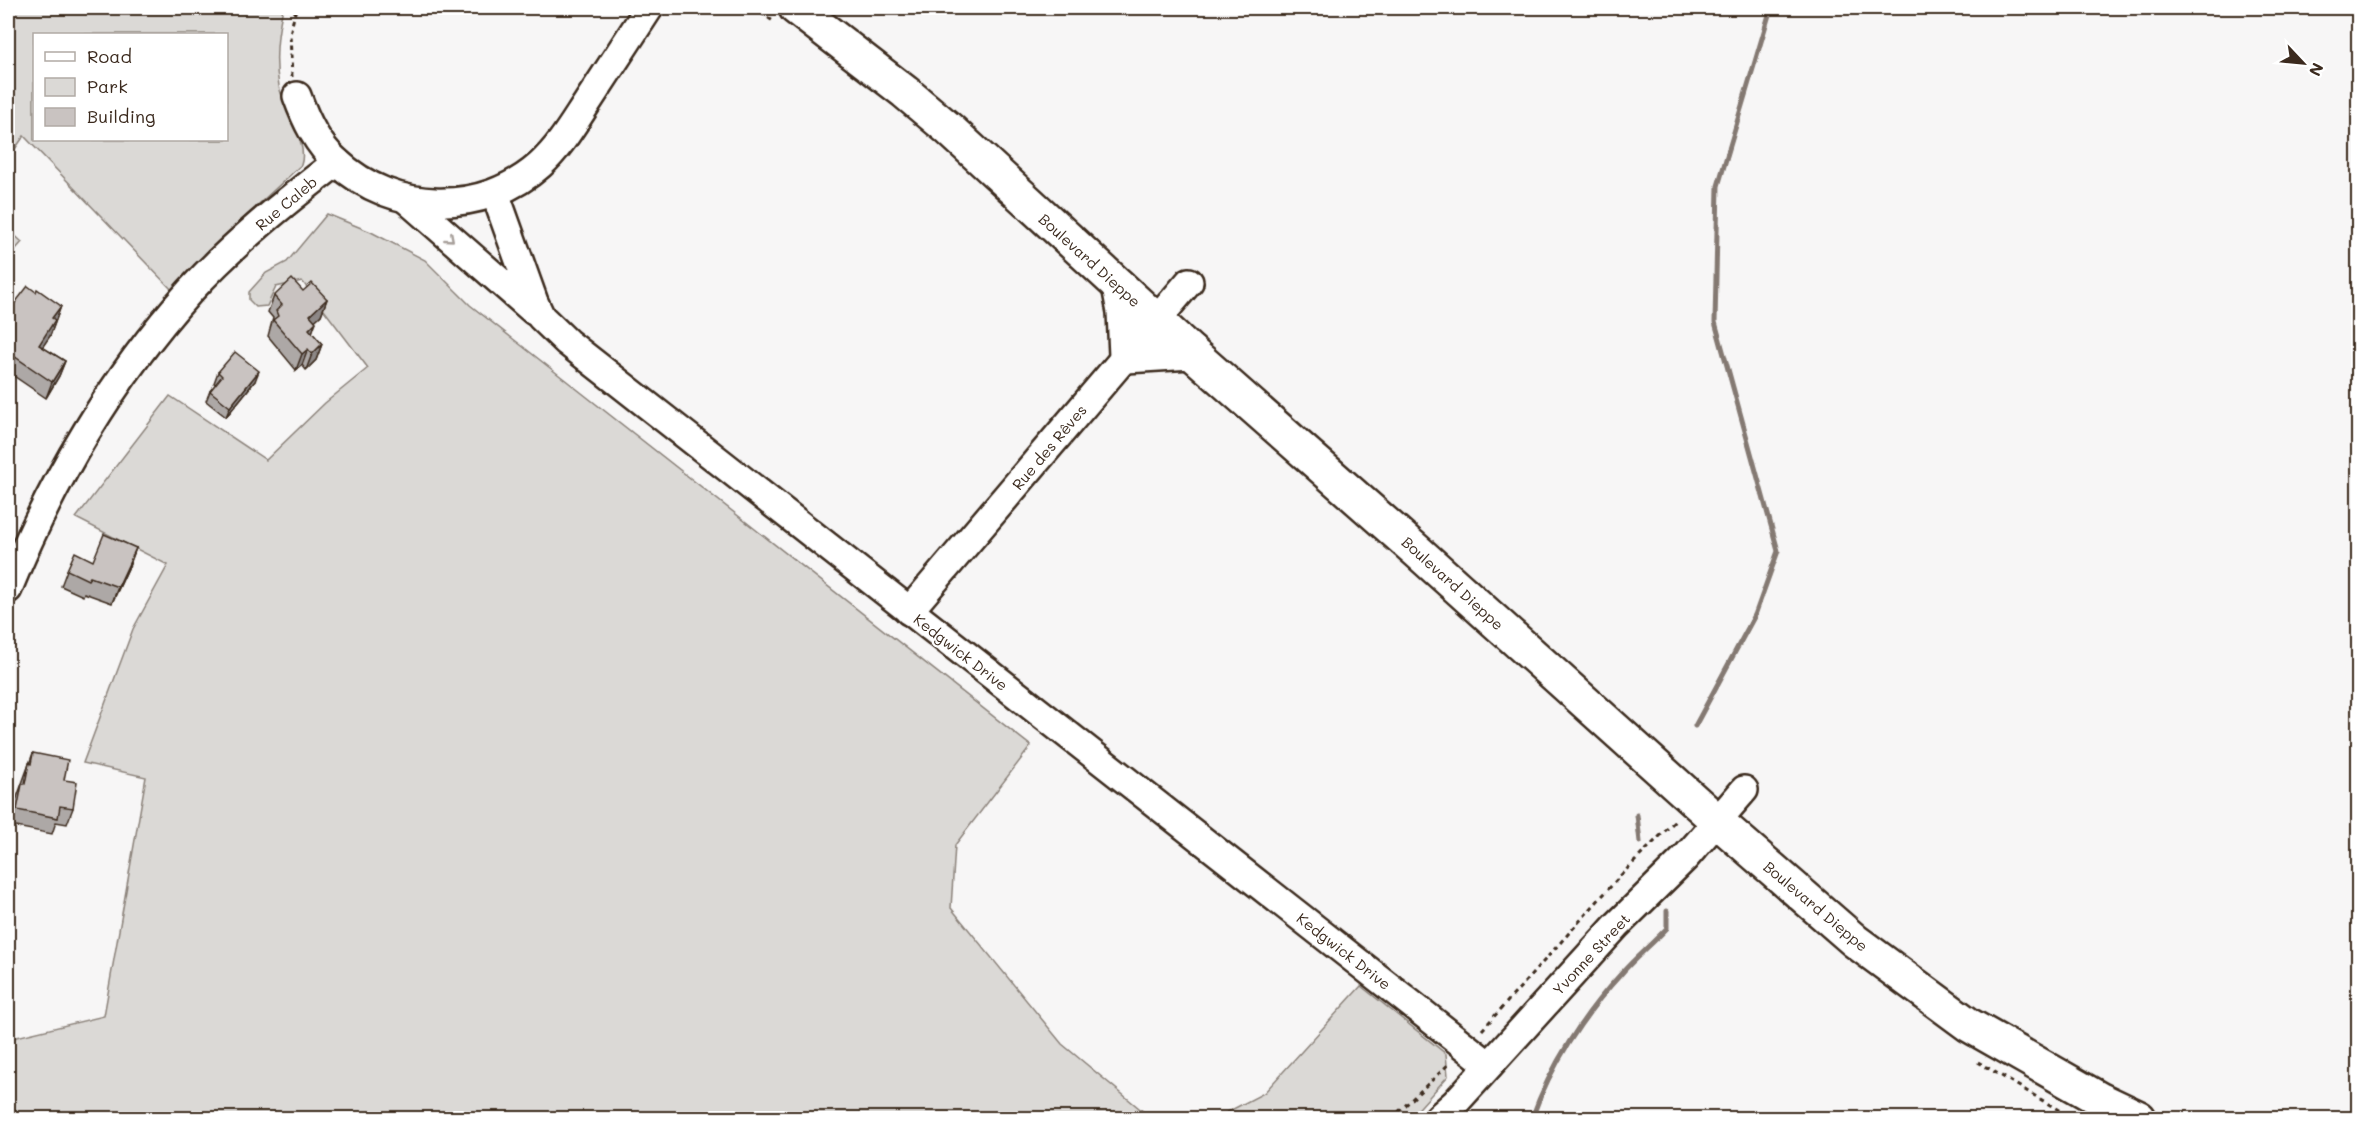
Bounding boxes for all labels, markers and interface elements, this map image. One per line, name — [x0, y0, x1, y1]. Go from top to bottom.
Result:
legend — [33, 33, 228, 141]
north arrow — [2273, 33, 2333, 93]
text: Road — [87, 44, 132, 68]
text: N — [2305, 60, 2329, 80]
text: Park — [87, 74, 128, 98]
text: Building — [87, 104, 155, 128]
street label: Rue Caleb — [251, 171, 321, 235]
street label: Boulevard Dieppe — [1035, 209, 1145, 311]
one-way arrow — [444, 231, 454, 242]
street label: Rue des Rêves — [1007, 400, 1091, 494]
street label: Boulevard Dieppe — [1398, 532, 1508, 634]
street label: Kedgwick Drive — [910, 609, 1012, 695]
street label: Boulevard Dieppe — [1760, 856, 1872, 956]
street label: Kedgwick Drive — [1293, 908, 1395, 994]
street label: Yvonne Street — [1548, 909, 1634, 999]

